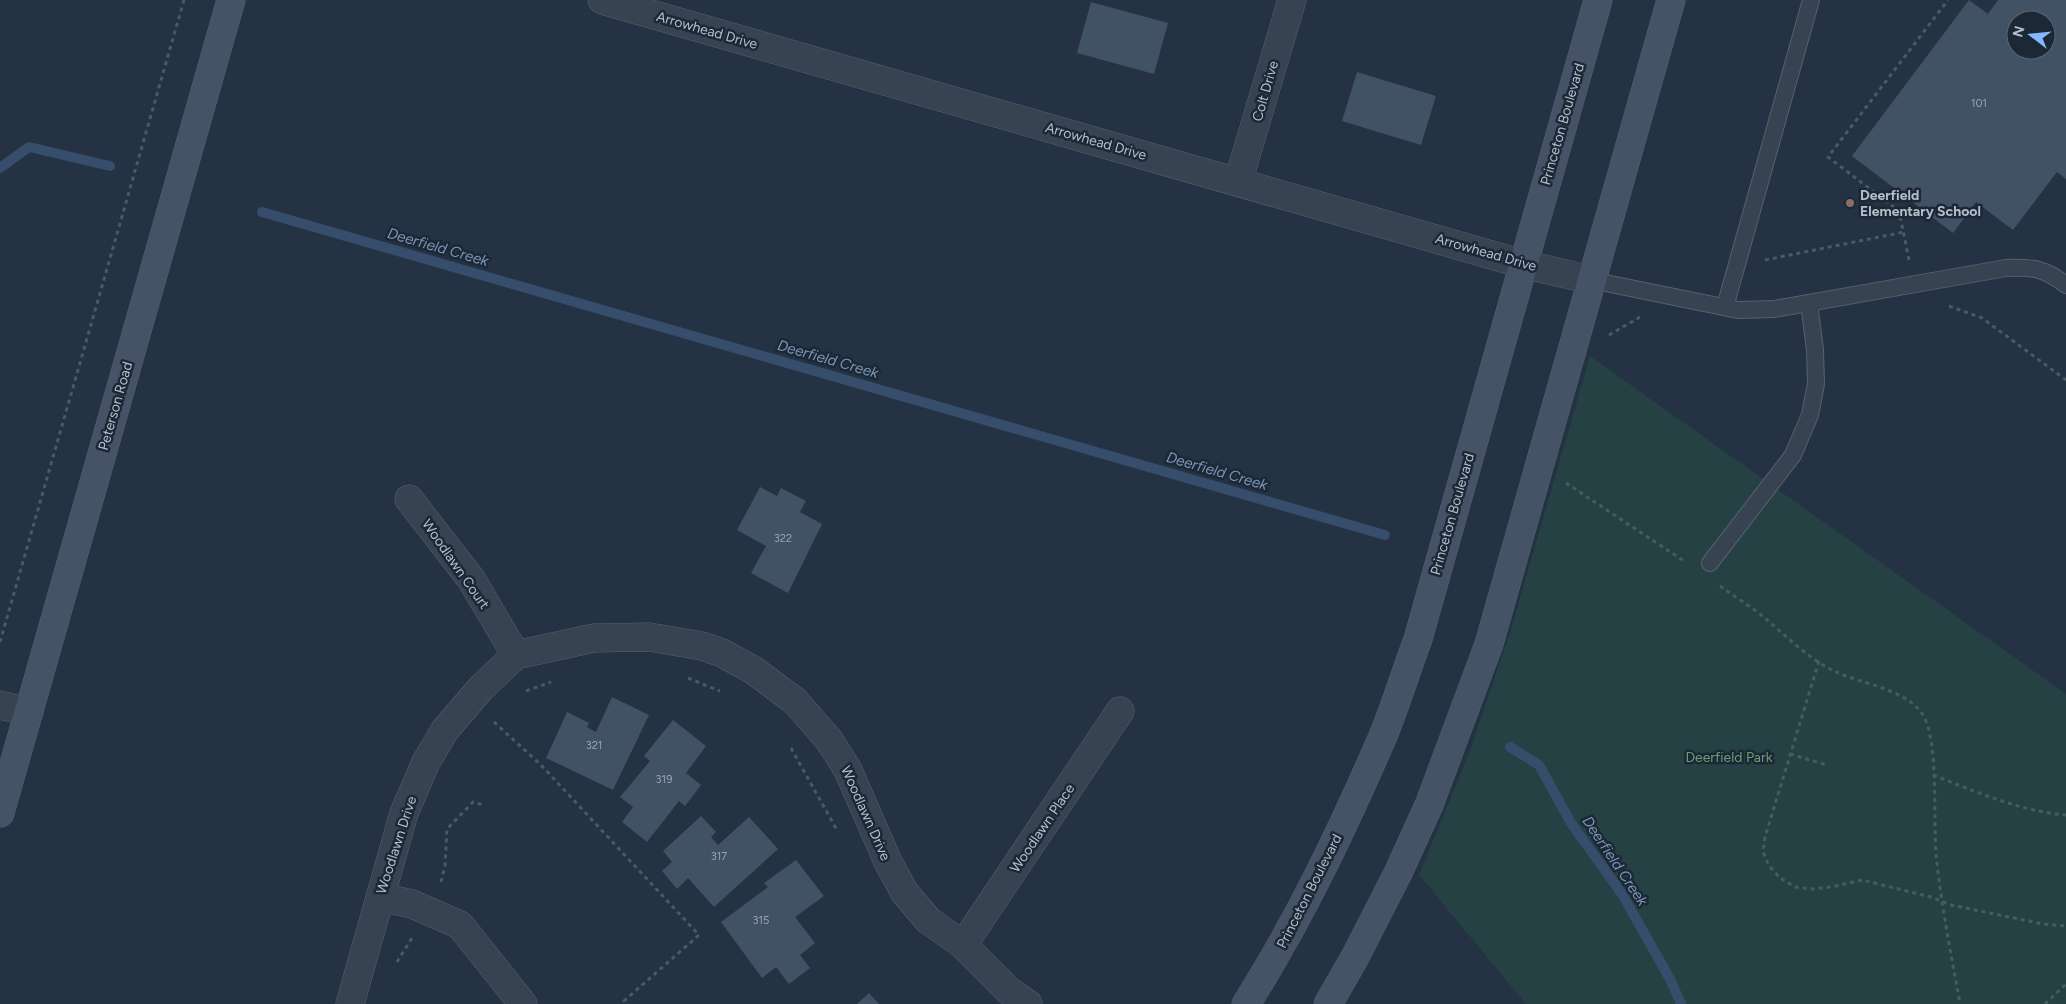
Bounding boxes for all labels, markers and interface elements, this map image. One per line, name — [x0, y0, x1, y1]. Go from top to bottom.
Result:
street label: Arrowhead Drive — [654, 8, 760, 53]
north arrow — [2006, 10, 2056, 60]
text: N — [2009, 24, 2029, 39]
street label: Colt Drive — [1249, 58, 1282, 123]
street label: Princeton Boulevard — [1537, 61, 1588, 187]
house number: 101 — [1971, 97, 1987, 110]
street label: Arrowhead Drive — [1043, 119, 1149, 164]
place label: Deerfield Elementary School — [1860, 187, 1981, 220]
marker: Deerfield Elementary School — [1844, 197, 1856, 209]
water label: Deerfield Creek — [385, 224, 491, 270]
street label: Arrowhead Drive — [1433, 230, 1539, 275]
water label: Deerfield Creek — [775, 336, 881, 382]
street label: Peterson Road — [95, 360, 136, 452]
water label: Deerfield Creek — [1164, 448, 1270, 494]
street label: Princeton Boulevard — [1427, 451, 1478, 577]
street label: Woodlawn Court — [418, 516, 493, 612]
house number: 322 — [774, 532, 792, 545]
house number: 321 — [586, 739, 602, 752]
park label: Deerfield Park — [1685, 749, 1773, 766]
street label: Woodlawn Drive — [837, 763, 894, 864]
house number: 319 — [656, 773, 672, 786]
street label: Woodlawn Place — [1007, 780, 1079, 876]
street label: Woodlawn Drive — [373, 794, 420, 896]
water label: Deerfield Creek — [1578, 813, 1652, 910]
street label: Princeton Boulevard — [1273, 831, 1346, 951]
house number: 317 — [711, 850, 727, 863]
house number: 315 — [753, 914, 769, 927]

